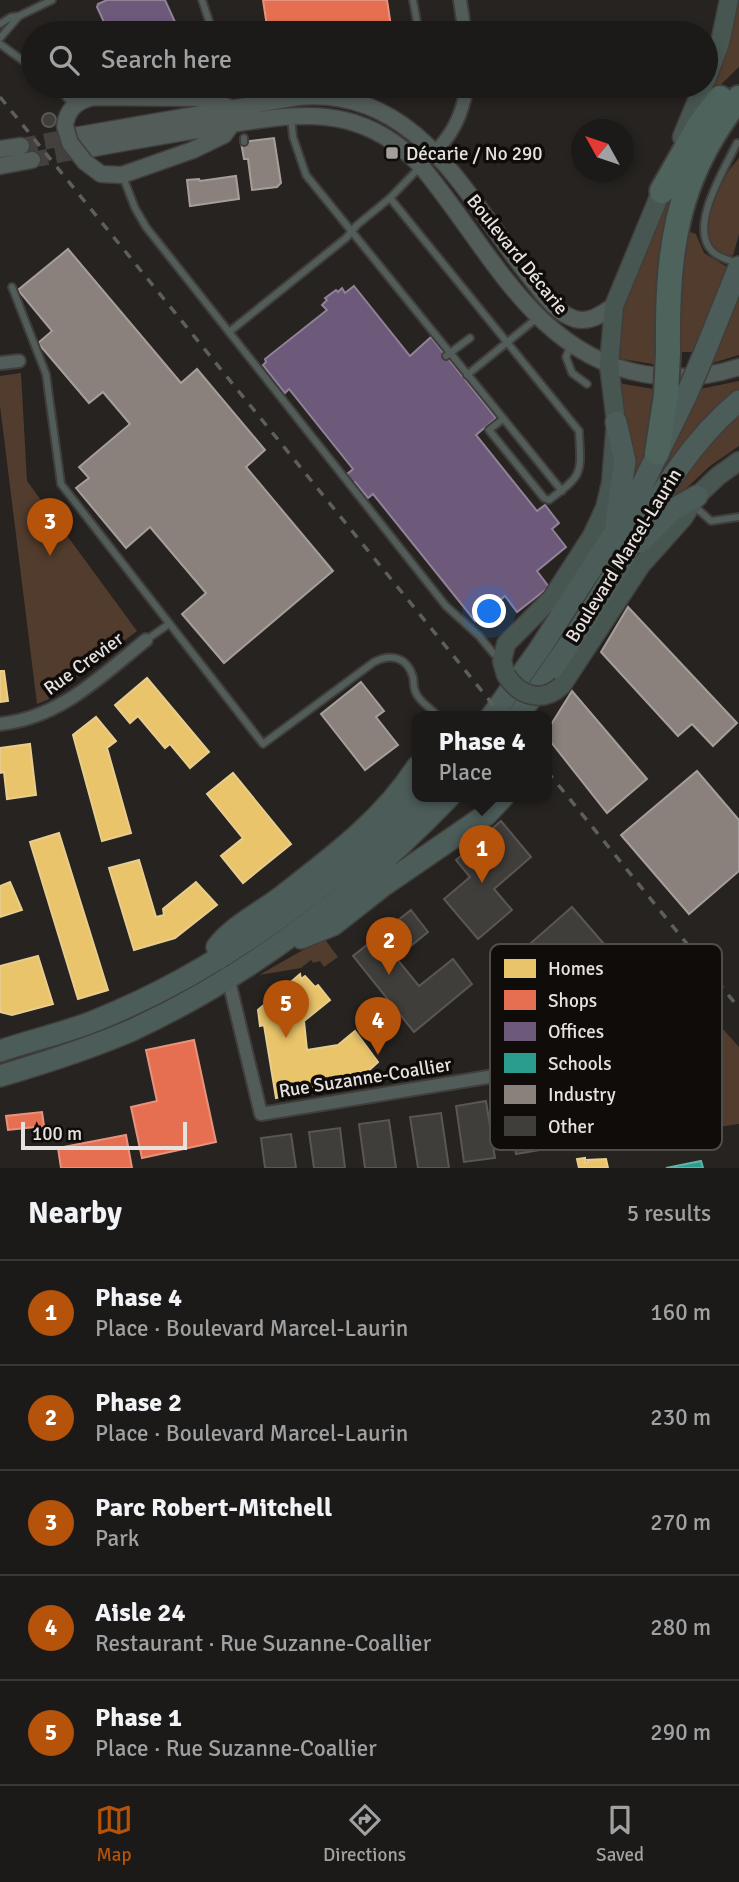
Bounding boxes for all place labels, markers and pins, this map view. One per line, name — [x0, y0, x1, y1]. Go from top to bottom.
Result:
place label: Décarie / No 290 — [406, 142, 543, 166]
marker: Décarie / No 290 — [384, 145, 400, 161]
pin: 3 — [27, 498, 73, 556]
pin: 1 — [459, 825, 505, 883]
pin: 2 — [366, 917, 412, 975]
pin: 5 — [263, 980, 309, 1038]
pin: 4 — [355, 997, 401, 1055]

